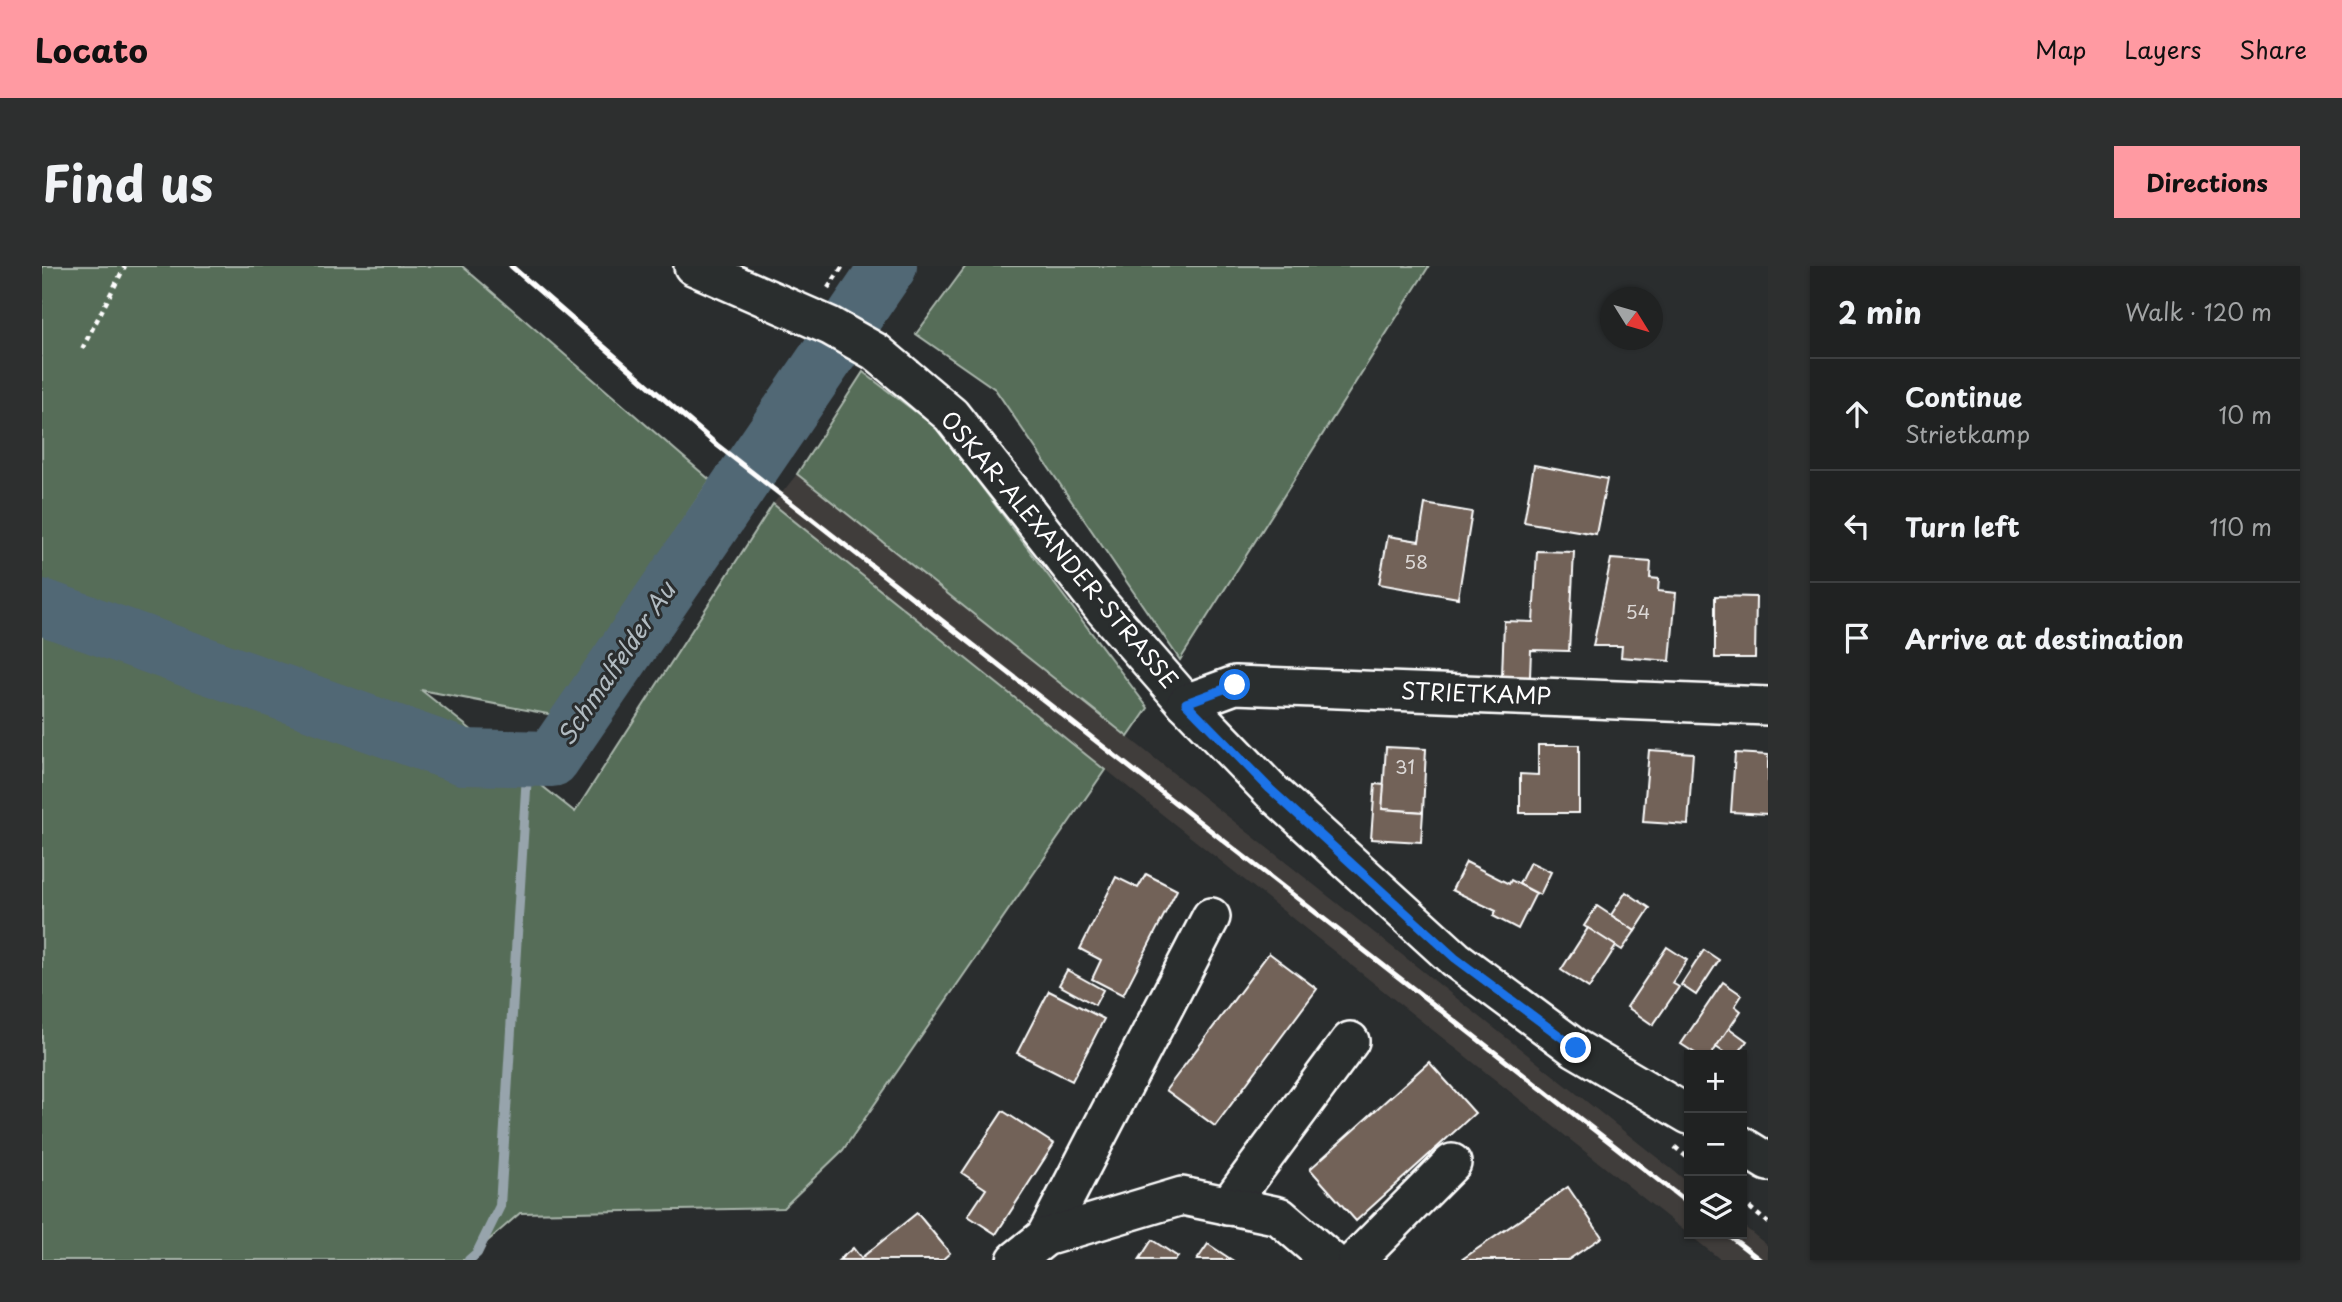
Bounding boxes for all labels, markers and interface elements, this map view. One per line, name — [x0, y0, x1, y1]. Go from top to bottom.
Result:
text: Locato — [35, 24, 148, 74]
text: Map — [2035, 31, 2086, 67]
text: Layers — [2124, 31, 2201, 67]
text: Share — [2239, 31, 2307, 67]
text: Find us — [42, 145, 213, 219]
button: Directions — [2114, 146, 2300, 218]
north arrow — [1600, 287, 1663, 350]
text: 2 min — [1838, 289, 1922, 334]
text: Walk · 120 m — [2125, 294, 2272, 329]
text: Continue — [1905, 377, 2022, 416]
icon: ahead — [1838, 395, 1876, 433]
text: 10 m — [2218, 397, 2272, 432]
street label: OSKAR-ALEXANDER-STRASSE — [933, 402, 1187, 696]
text: Strietkamp — [1905, 416, 2030, 451]
icon: left — [1838, 507, 1876, 545]
text: Turn left — [1905, 507, 2020, 546]
text: 110 m — [2210, 509, 2272, 544]
house number: 58 — [1404, 547, 1428, 575]
water label: Schmalfelder Au — [547, 573, 684, 752]
house number: 54 — [1626, 597, 1650, 625]
icon: arrive — [1838, 619, 1876, 657]
text: Arrive at destination — [1905, 619, 2184, 658]
route start — [1219, 669, 1250, 700]
street label: STRIETKAMP — [1400, 672, 1552, 713]
house number: 31 — [1395, 752, 1415, 780]
route end — [1560, 1032, 1591, 1063]
map controls — [1684, 1050, 1747, 1239]
button: + — [1684, 1050, 1747, 1113]
button: − — [1684, 1113, 1747, 1176]
button: layers — [1684, 1176, 1747, 1239]

